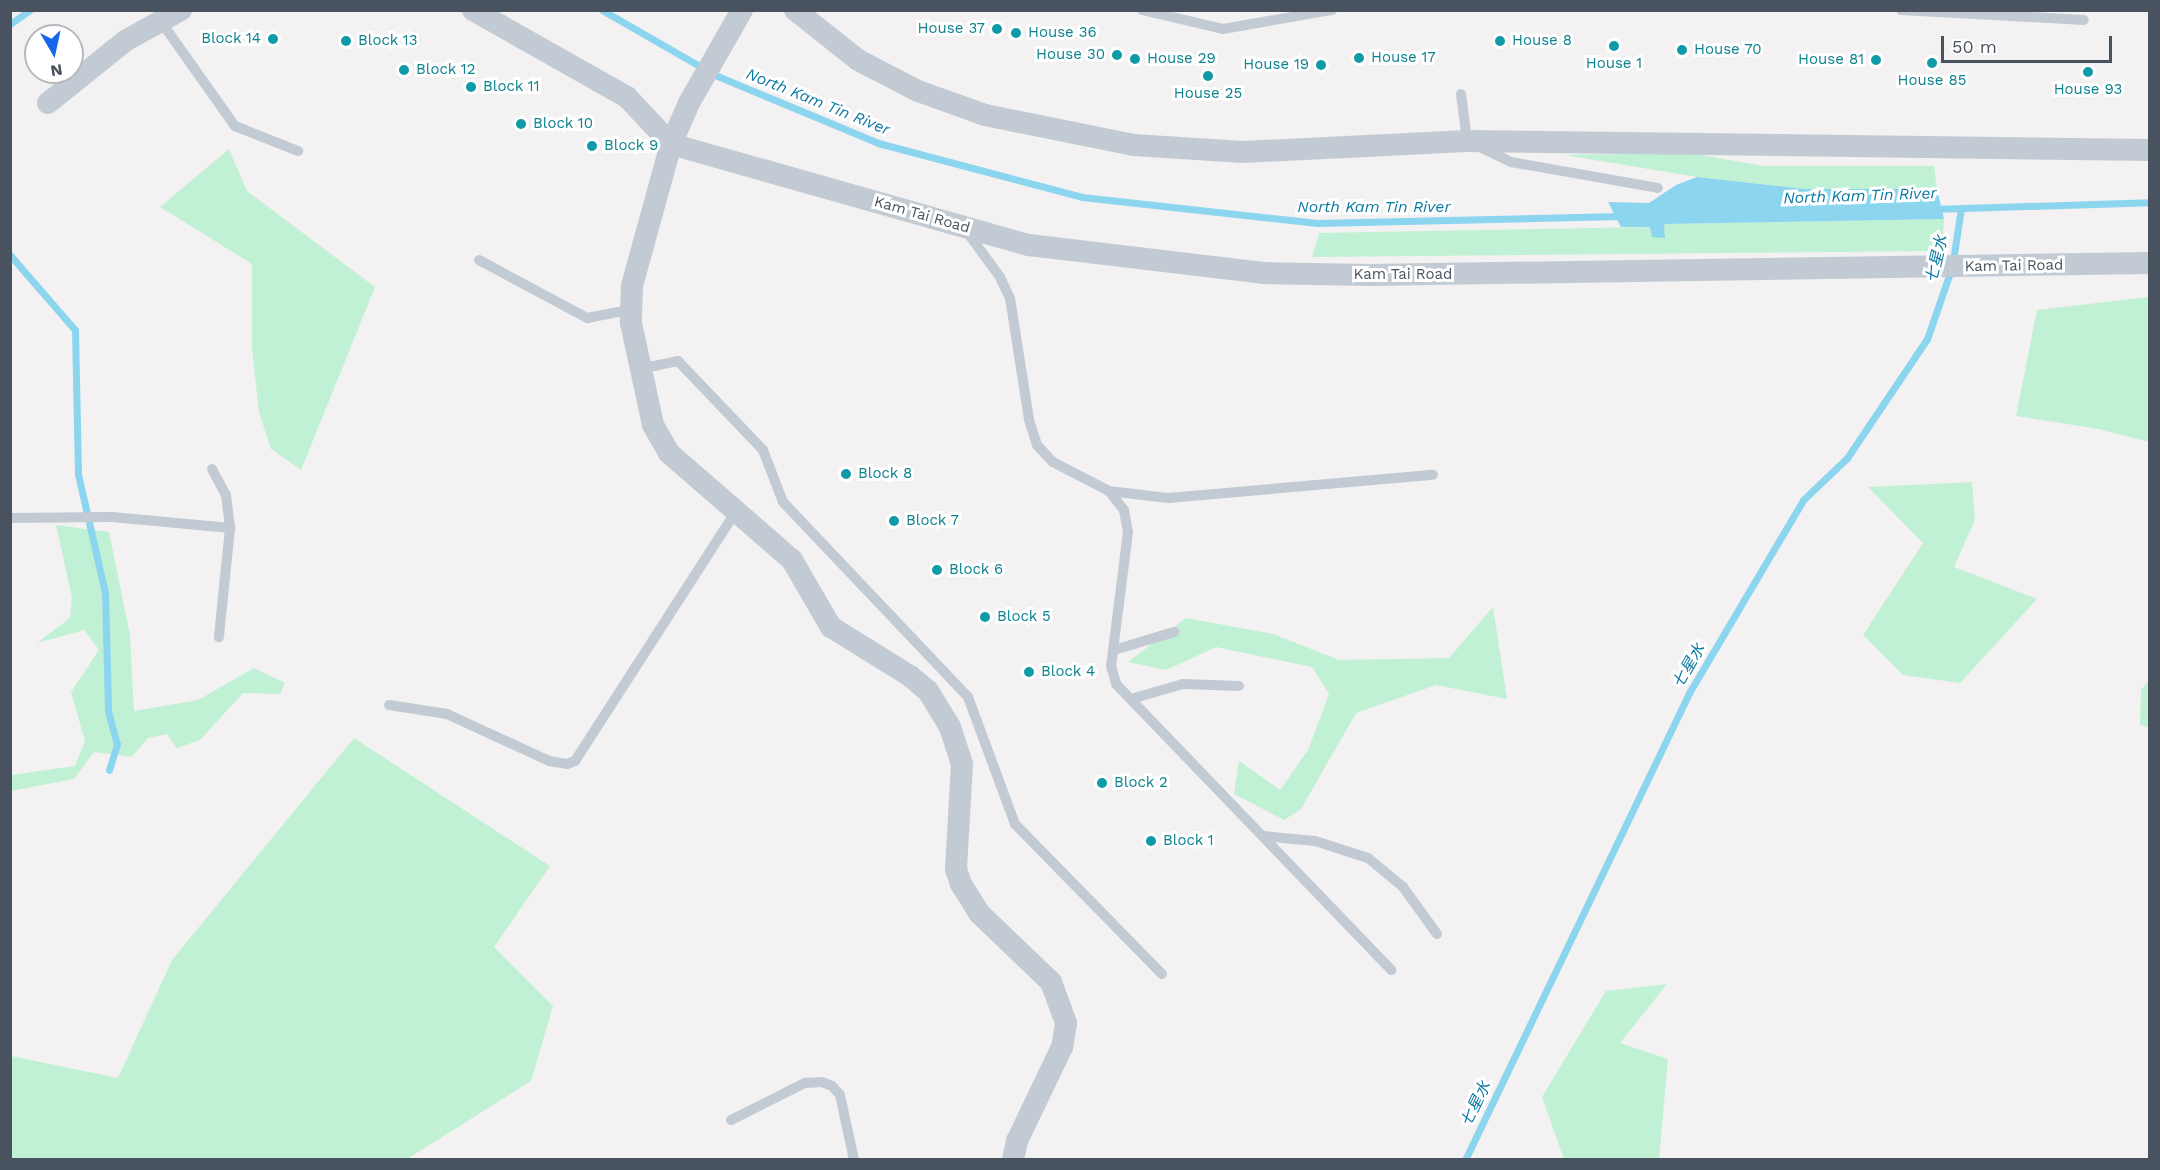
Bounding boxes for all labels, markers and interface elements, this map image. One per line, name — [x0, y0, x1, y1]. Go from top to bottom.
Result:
place label: House 37 — [918, 20, 985, 38]
marker: House 37 — [990, 22, 1004, 36]
north arrow — [24, 24, 84, 84]
place label: House 36 — [1028, 24, 1097, 42]
scale bar — [1944, 24, 2115, 62]
marker: House 36 — [1009, 26, 1023, 40]
place label: Block 14 — [201, 30, 261, 48]
marker: Block 14 — [266, 32, 280, 46]
place label: Block 13 — [358, 32, 418, 50]
place label: House 8 — [1512, 32, 1572, 50]
marker: Block 13 — [339, 34, 353, 48]
marker: House 8 — [1493, 34, 1507, 48]
text: 50 m — [1952, 36, 1997, 57]
marker: House 1 — [1607, 39, 1621, 53]
place label: House 70 — [1694, 41, 1762, 59]
marker: House 70 — [1675, 43, 1689, 57]
place label: House 30 — [1036, 46, 1105, 64]
marker: House 30 — [1110, 48, 1124, 62]
place label: House 17 — [1371, 49, 1436, 67]
place label: House 29 — [1147, 50, 1216, 68]
marker: House 17 — [1352, 51, 1366, 65]
place label: House 81 — [1798, 51, 1864, 69]
marker: House 29 — [1128, 52, 1142, 66]
marker: House 81 — [1869, 53, 1883, 67]
place label: House 1 — [1586, 55, 1642, 73]
place label: House 19 — [1243, 56, 1309, 74]
marker: House 85 — [1925, 56, 1939, 70]
marker: House 19 — [1314, 58, 1328, 72]
text: N — [49, 60, 64, 81]
place label: Block 12 — [416, 61, 476, 79]
marker: Block 12 — [397, 63, 411, 77]
water label: North Kam Tin River — [743, 64, 893, 140]
marker: House 93 — [2081, 65, 2095, 79]
marker: House 25 — [1201, 69, 1215, 83]
place label: House 85 — [1898, 72, 1966, 90]
place label: Block 11 — [483, 78, 540, 96]
marker: Block 11 — [464, 80, 478, 94]
place label: House 93 — [2054, 81, 2122, 99]
place label: House 25 — [1174, 85, 1242, 103]
place label: Block 10 — [533, 115, 594, 133]
marker: Block 10 — [514, 117, 528, 131]
place label: Block 9 — [604, 137, 659, 155]
marker: Block 9 — [585, 139, 599, 153]
water label: North Kam Tin River — [1783, 184, 1937, 208]
street label: Kam Tai Road — [872, 193, 972, 237]
water label: North Kam Tin River — [1297, 197, 1451, 217]
water label: 七星水 — [1922, 233, 1952, 285]
street label: Kam Tai Road — [1964, 256, 2064, 276]
street label: Kam Tai Road — [1353, 266, 1453, 284]
place label: Block 8 — [858, 465, 913, 483]
marker: Block 8 — [839, 467, 853, 481]
place label: Block 7 — [906, 512, 960, 530]
marker: Block 7 — [887, 514, 901, 528]
place label: Block 6 — [949, 561, 1004, 579]
marker: Block 6 — [930, 563, 944, 577]
place label: Block 5 — [997, 608, 1051, 626]
marker: Block 5 — [978, 610, 992, 624]
water label: 七星水 — [1669, 640, 1709, 692]
place label: Block 4 — [1041, 663, 1096, 681]
marker: Block 4 — [1022, 665, 1036, 679]
place label: Block 2 — [1114, 774, 1168, 792]
marker: Block 2 — [1095, 776, 1109, 790]
place label: Block 1 — [1163, 832, 1214, 850]
marker: Block 1 — [1144, 834, 1158, 848]
water label: 七星水 — [1457, 1078, 1495, 1130]

